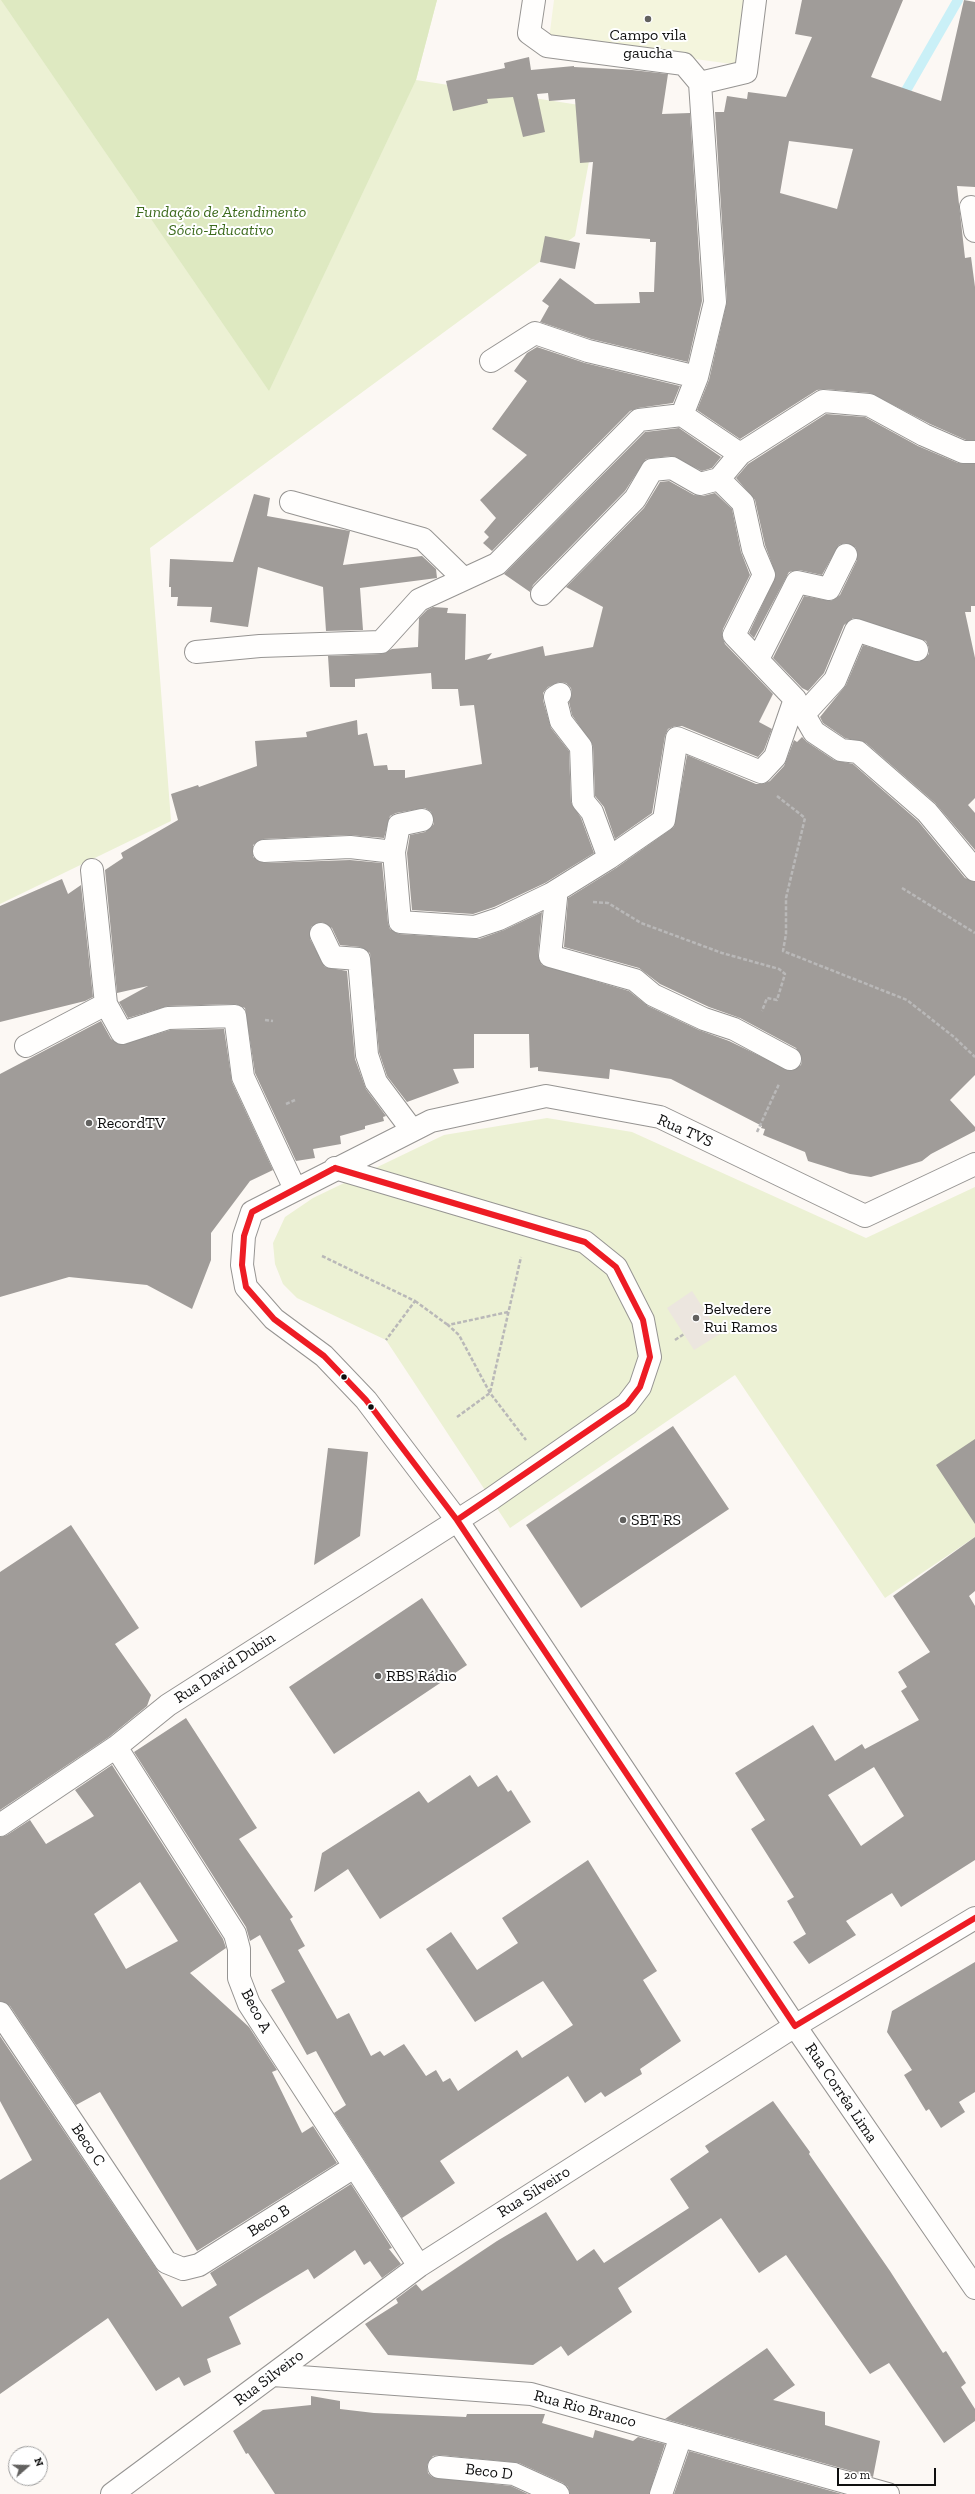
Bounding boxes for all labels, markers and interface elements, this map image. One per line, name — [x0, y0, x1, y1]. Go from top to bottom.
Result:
marker: Campo vila gaucha — [643, 14, 653, 24]
place label: Campo vila gaucha — [609, 25, 687, 63]
park label: Fundação de Atendimento Sócio-Educativo — [136, 202, 306, 240]
street label: Rua TVS — [654, 1110, 716, 1152]
place label: RecordTV — [97, 1113, 165, 1133]
marker: RecordTV — [84, 1118, 94, 1128]
place label: Belvedere Rui Ramos — [704, 1299, 778, 1337]
marker: Belvedere Rui Ramos — [691, 1313, 701, 1323]
unlabelled marker — [339, 1372, 349, 1382]
unlabelled marker — [366, 1402, 376, 1412]
place label: SBT RS — [631, 1510, 681, 1530]
marker: SBT RS — [618, 1515, 628, 1525]
street label: Rua David Dubin — [171, 1628, 279, 1708]
place label: RBS Rádio — [386, 1666, 457, 1686]
marker: RBS Rádio — [373, 1671, 383, 1681]
street label: Beco A — [237, 1986, 275, 2036]
street label: Rua Corrêa Lima — [801, 2040, 881, 2146]
street label: Beco C — [67, 2120, 109, 2170]
street label: Rua Silveiro — [494, 2162, 574, 2222]
street label: Beco B — [244, 2201, 294, 2241]
street label: Rua Silveiro — [230, 2346, 308, 2410]
street label: Rua Rio Branco — [532, 2386, 638, 2432]
north arrow — [8, 2446, 48, 2486]
text: N — [31, 2456, 46, 2468]
street label: Beco D — [464, 2460, 514, 2484]
scale bar — [839, 2460, 938, 2486]
text: 20 m — [844, 2468, 870, 2482]

